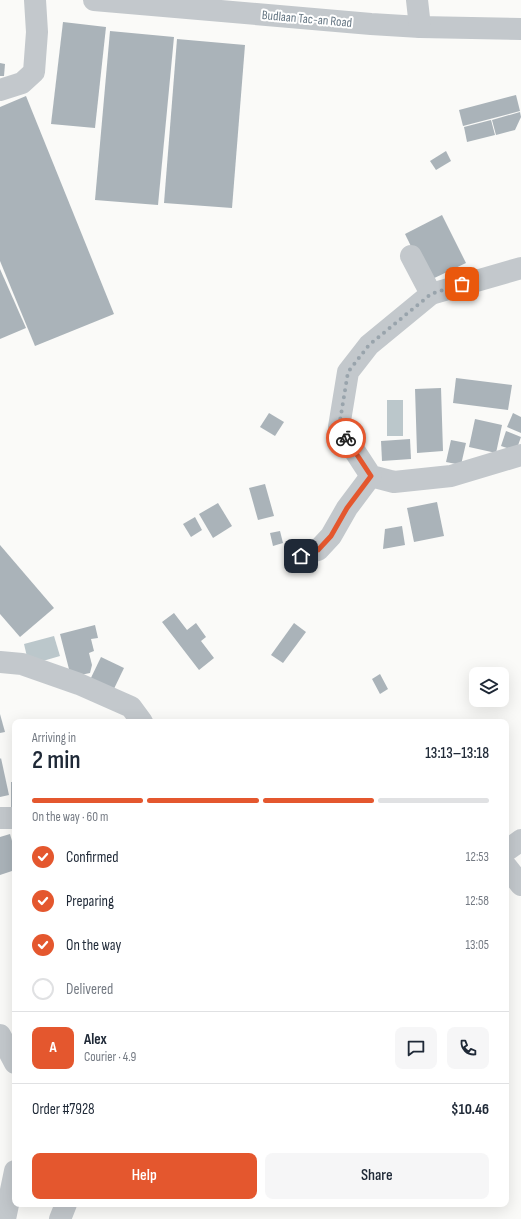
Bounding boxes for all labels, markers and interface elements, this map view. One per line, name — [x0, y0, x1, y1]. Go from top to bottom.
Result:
street label: Budlaan Tac-an Road — [261, 7, 353, 31]
pin — [445, 267, 479, 301]
icon: bag — [451, 273, 473, 295]
courier — [326, 418, 366, 458]
icon: bike — [335, 427, 357, 449]
pin — [284, 539, 318, 573]
icon: home — [290, 545, 312, 567]
map controls — [469, 667, 509, 707]
button: layers — [469, 667, 509, 707]
text: Arriving in — [32, 730, 76, 746]
text: 13:13–13:18 — [425, 744, 489, 763]
text: 2 min — [32, 745, 81, 776]
text: On the way · 60 m — [32, 809, 108, 825]
icon: check — [32, 846, 54, 868]
text: Confirmed — [66, 848, 119, 867]
text: 12:53 — [466, 849, 489, 865]
icon: check — [32, 890, 54, 912]
text: Preparing — [66, 892, 114, 911]
text: 12:58 — [466, 893, 489, 909]
icon: check — [32, 934, 54, 956]
text: On the way — [66, 936, 121, 955]
text: 13:05 — [466, 937, 489, 953]
text: Delivered — [66, 980, 113, 999]
button: chat — [395, 1027, 437, 1069]
button: phone — [447, 1027, 489, 1069]
text: Alex — [84, 1030, 107, 1049]
text: A — [49, 1038, 57, 1057]
text: Courier · 4.9 — [84, 1049, 136, 1065]
text: Order #7928 — [32, 1100, 95, 1119]
text: $10.46 — [451, 1100, 489, 1119]
button: Help — [32, 1153, 257, 1199]
button: Share — [265, 1153, 489, 1199]

